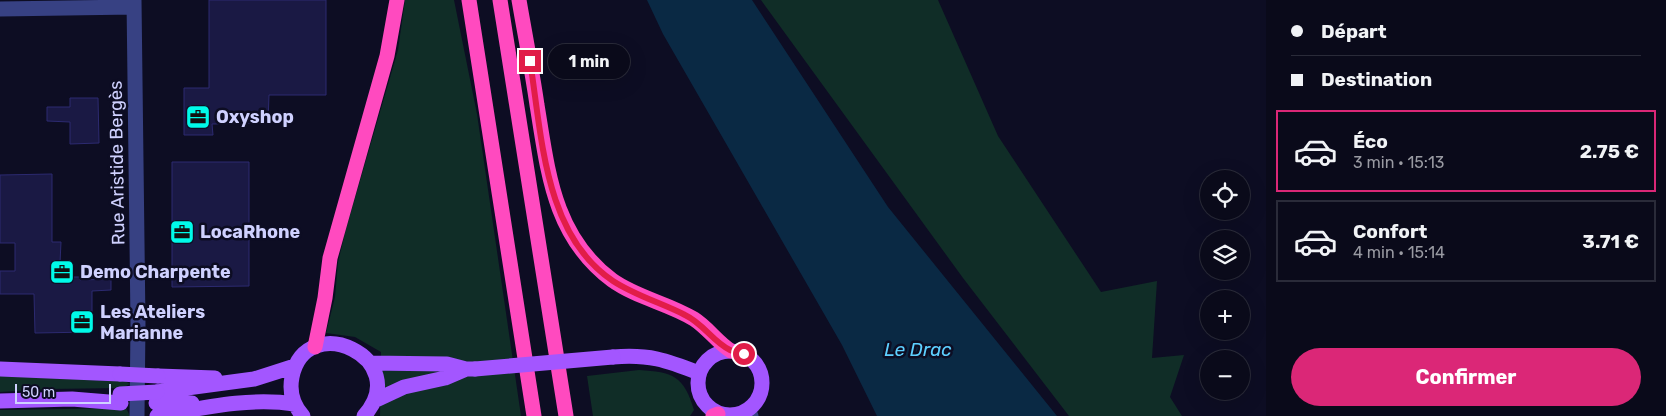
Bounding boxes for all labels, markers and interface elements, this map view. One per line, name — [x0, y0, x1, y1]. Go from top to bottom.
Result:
text: Départ — [1321, 20, 1387, 43]
callout: 1 min — [548, 44, 630, 78]
route end — [519, 50, 541, 72]
text: 1 min — [569, 52, 609, 71]
text: Destination — [1321, 68, 1432, 91]
street label: Rue Aristide Bergès — [105, 81, 129, 245]
office icon: Oxyshop — [185, 104, 211, 130]
place label: Oxyshop — [216, 106, 294, 128]
icon: car — [1293, 129, 1338, 174]
text: Éco — [1353, 130, 1388, 153]
text: 2.75 € — [1580, 140, 1639, 163]
text: 3 min · 15:13 — [1353, 153, 1444, 172]
map controls — [1200, 170, 1250, 400]
button: locate — [1200, 170, 1250, 220]
office icon: LocaRhone — [169, 219, 195, 245]
icon: car — [1293, 219, 1338, 264]
text: Confort — [1353, 220, 1427, 243]
place label: LocaRhone — [200, 221, 301, 243]
button: layers — [1200, 230, 1250, 280]
text: 3.71 € — [1582, 230, 1639, 253]
text: 4 min · 15:14 — [1353, 243, 1445, 262]
office icon: Demo Charpente — [49, 259, 75, 285]
place label: Demo Charpente — [80, 261, 231, 283]
button: + — [1200, 290, 1250, 340]
place label: Les Ateliers Marianne — [100, 301, 205, 344]
office icon: Les Ateliers Marianne — [69, 309, 95, 335]
water label: Le Drac — [884, 338, 952, 361]
route start — [733, 343, 755, 365]
button: Confirmer — [1291, 348, 1641, 406]
button: − — [1200, 350, 1250, 400]
scale bar — [15, 381, 111, 404]
text: 50 m — [22, 384, 55, 401]

